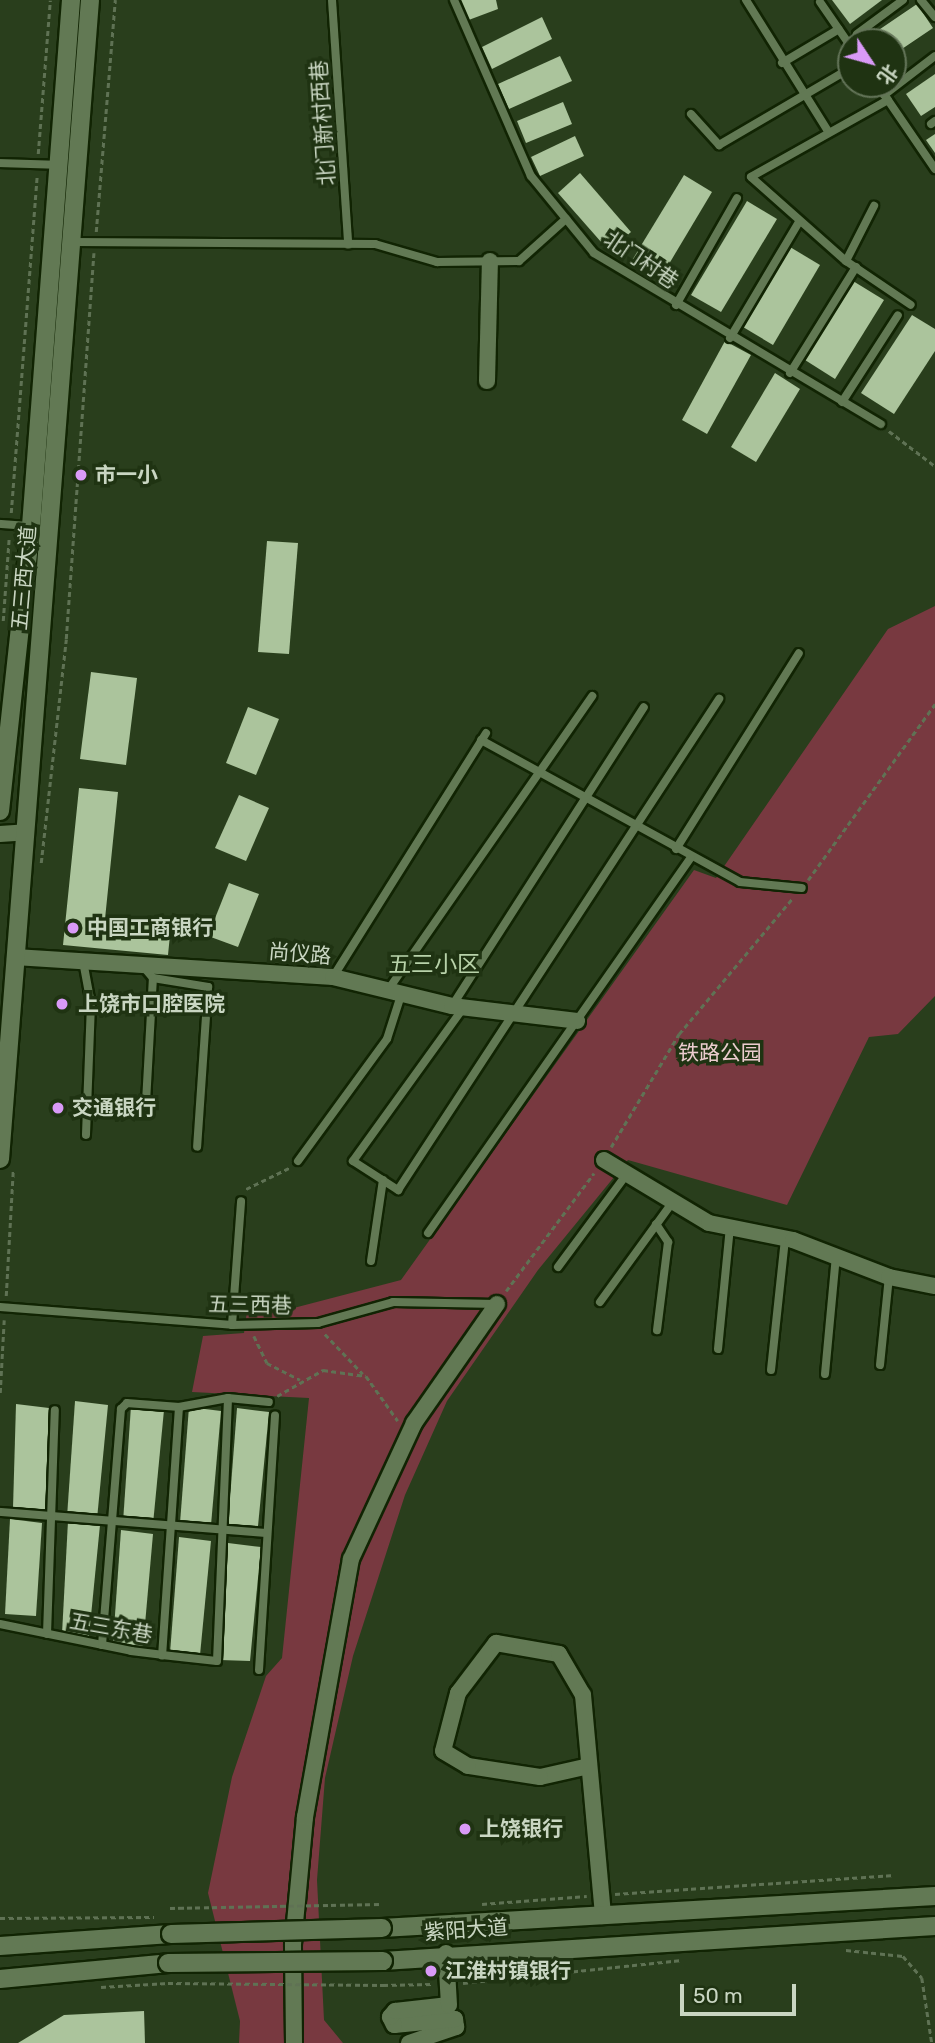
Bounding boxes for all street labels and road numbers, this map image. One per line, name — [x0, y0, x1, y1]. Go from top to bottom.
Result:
street label: 北门新村西巷 — [306, 59, 340, 187]
street label: 北门村巷 — [599, 226, 683, 294]
street label: 五三西大道 — [7, 525, 41, 631]
street label: 尚仪路 — [268, 939, 332, 969]
street label: 五三西巷 — [208, 1292, 292, 1318]
street label: 五三东巷 — [67, 1608, 155, 1648]
street label: 紫阳大道 — [423, 1915, 509, 1945]

